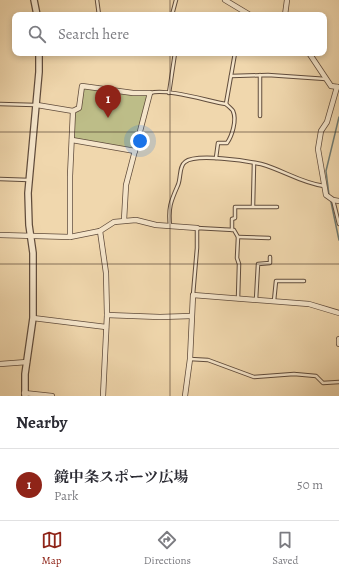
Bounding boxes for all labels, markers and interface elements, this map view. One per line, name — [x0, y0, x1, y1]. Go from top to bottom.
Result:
search box — [12, 12, 327, 56]
icon: search — [26, 23, 48, 45]
text: Search here — [58, 24, 129, 44]
pin: 1 — [95, 85, 121, 118]
your location — [130, 131, 150, 151]
text: Nearby — [16, 411, 67, 434]
text: 鏡中条スポーツ広場 — [54, 467, 188, 487]
text: 1 — [27, 476, 31, 493]
text: 50 m — [297, 476, 323, 493]
text: Park — [54, 487, 78, 504]
tab: Map — [41, 529, 63, 568]
tab: Directions — [144, 529, 191, 568]
tab: Saved — [272, 529, 298, 568]

